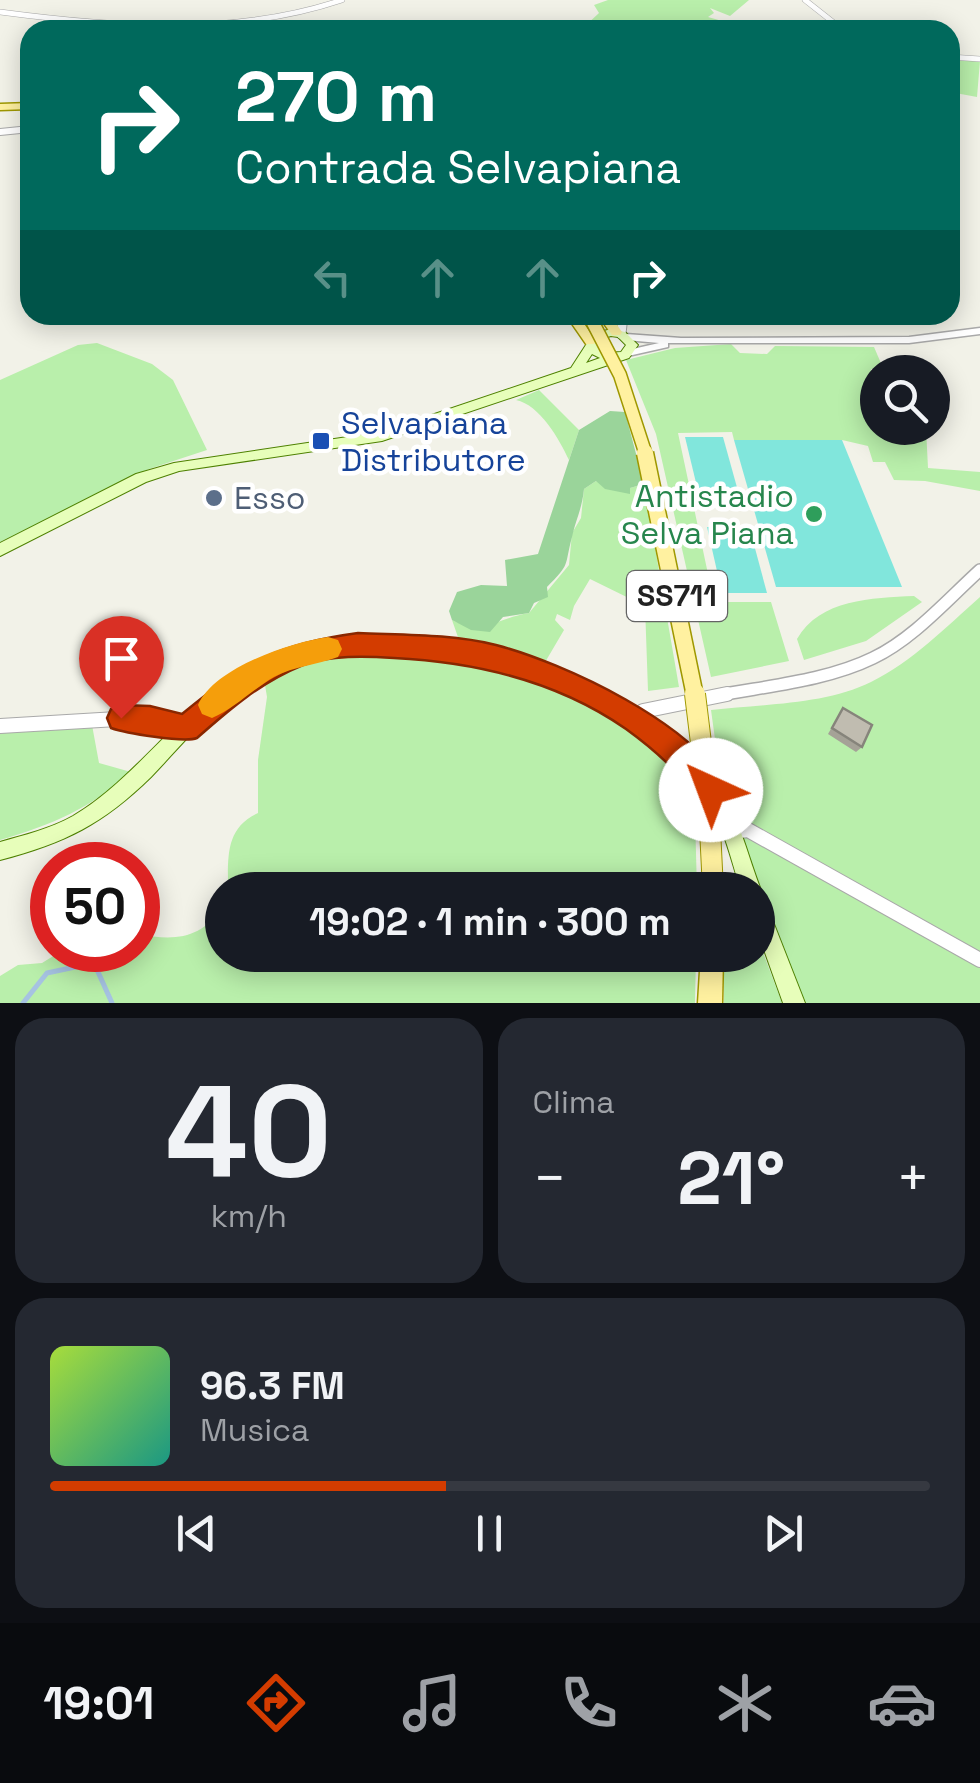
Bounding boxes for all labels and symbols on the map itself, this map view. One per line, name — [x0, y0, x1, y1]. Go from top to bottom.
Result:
place label: Selvapiana Distributore — [341, 403, 526, 480]
marker: Selvapiana Distributore — [310, 430, 332, 452]
place label: Antistadio Selva Piana — [621, 476, 794, 553]
place label: Esso — [234, 478, 306, 518]
marker: Esso — [203, 487, 225, 509]
marker: Antistadio Selva Piana — [803, 503, 825, 525]
road number: SS711 — [627, 571, 727, 621]
pin — [79, 616, 164, 719]
position arrow — [659, 738, 763, 842]
speed limit sign: 50 — [30, 842, 160, 972]

